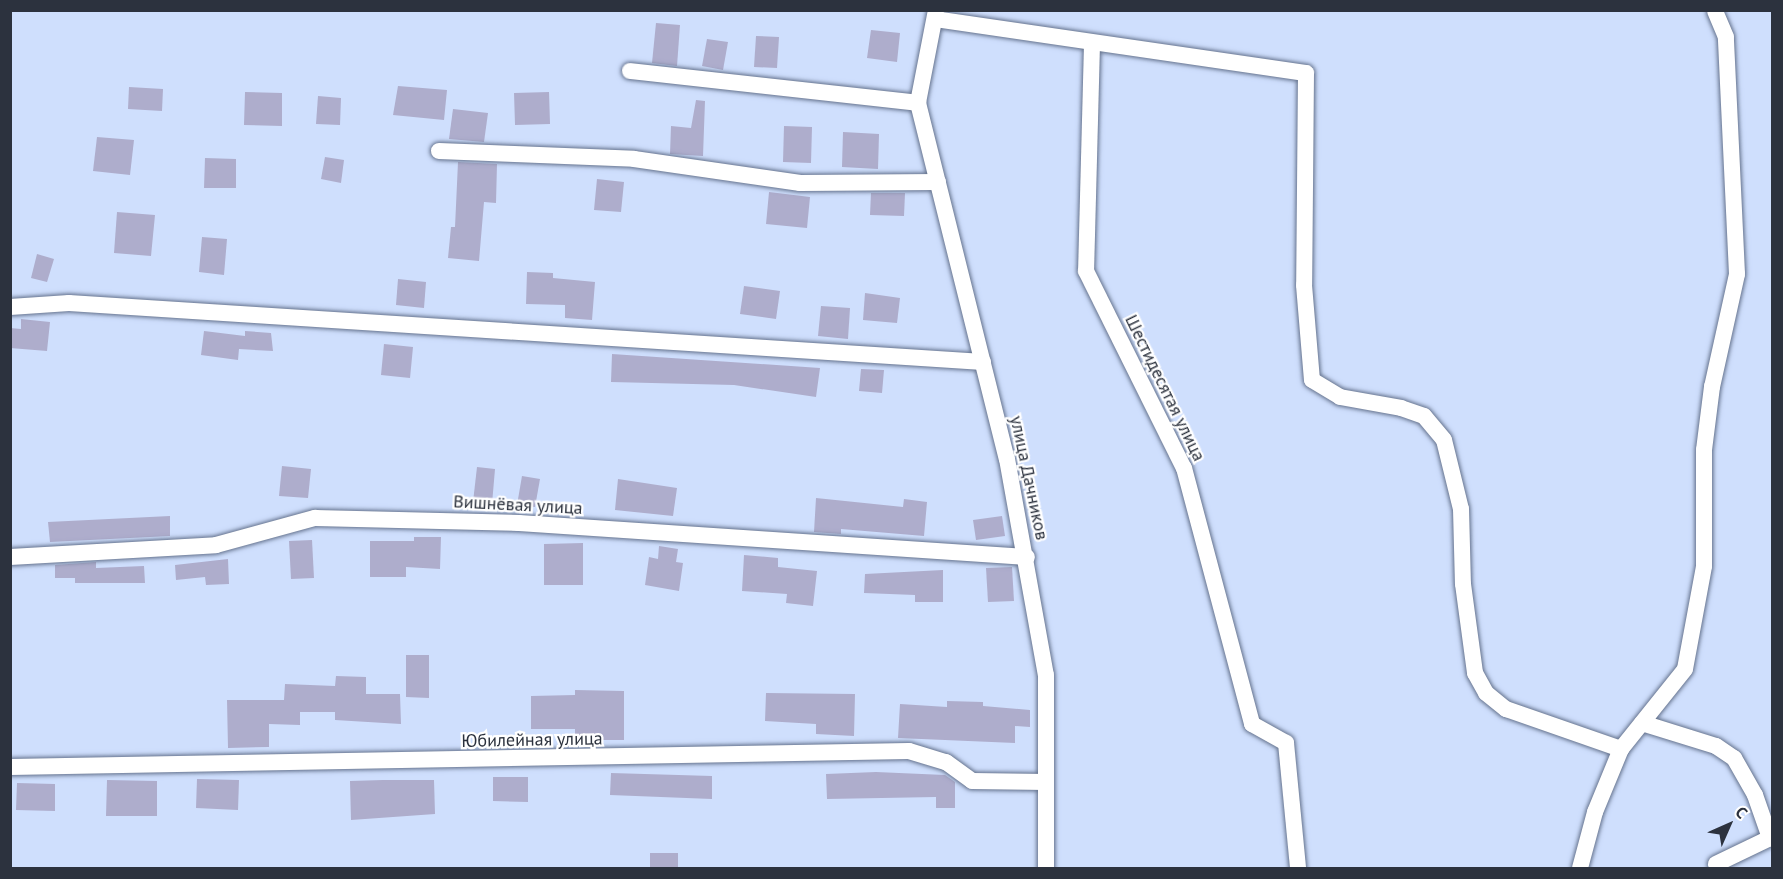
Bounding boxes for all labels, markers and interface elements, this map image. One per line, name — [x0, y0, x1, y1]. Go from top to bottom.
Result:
street label: Шестидесятая улица — [1120, 311, 1210, 465]
street label: улица Дачников — [1005, 414, 1053, 542]
street label: Вишнёвая улица — [453, 491, 583, 519]
street label: Юбилейная улица — [461, 728, 603, 752]
north arrow — [1699, 795, 1759, 855]
text: С — [1731, 802, 1752, 823]

